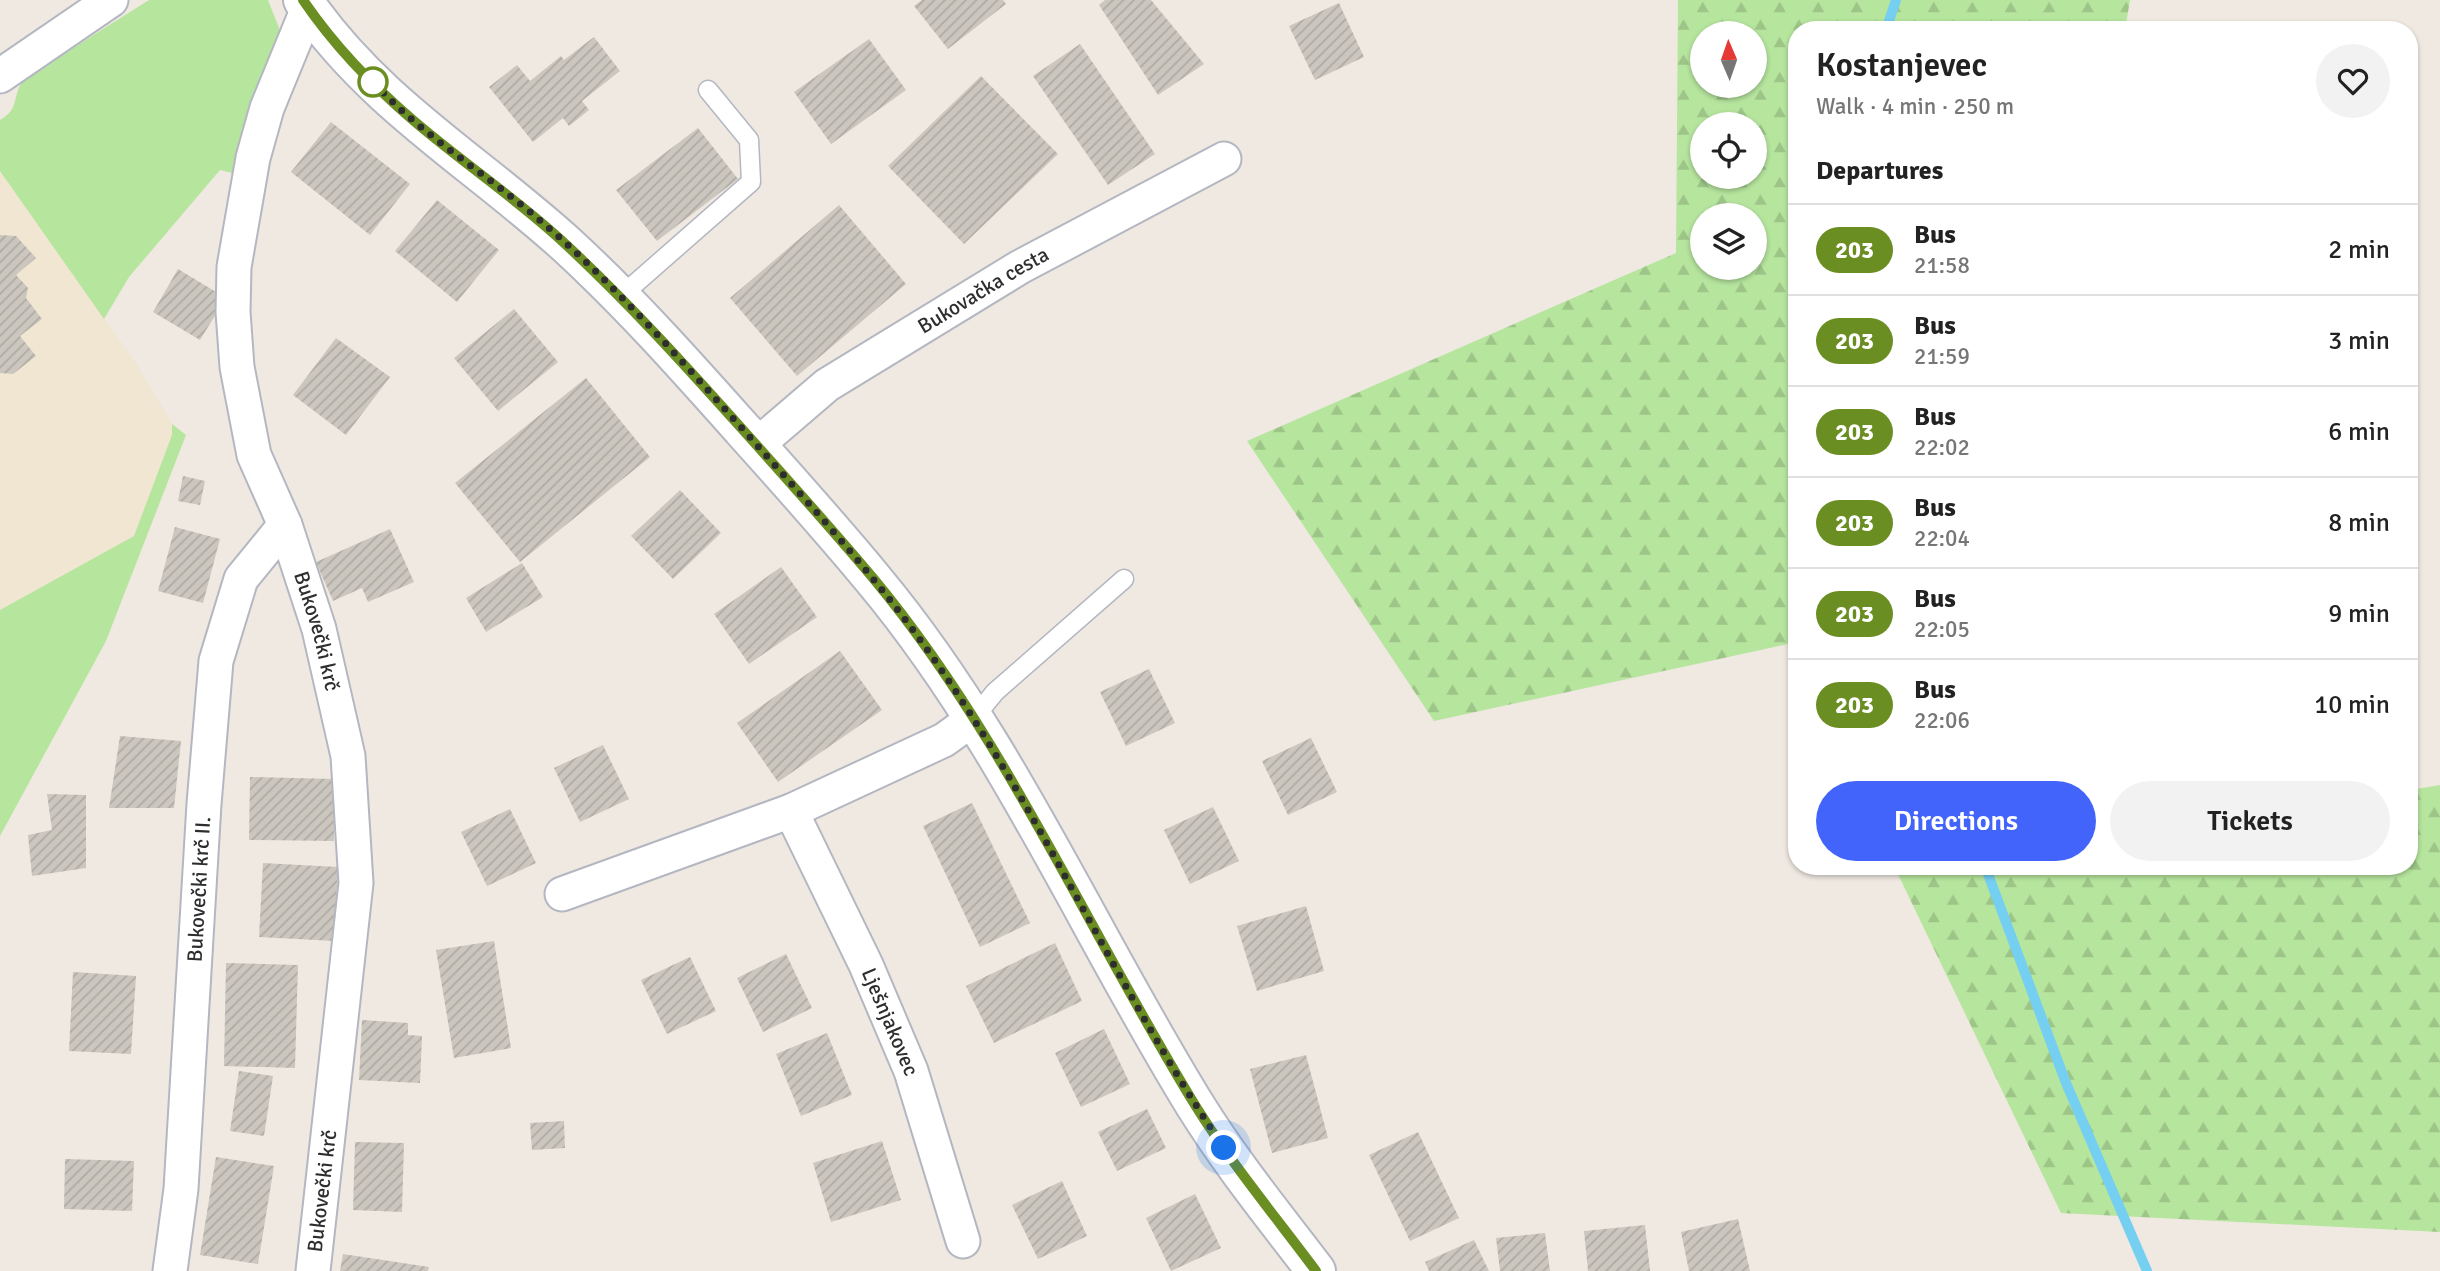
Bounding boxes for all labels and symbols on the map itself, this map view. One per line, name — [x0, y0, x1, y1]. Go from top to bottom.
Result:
north arrow — [1690, 21, 1768, 98]
unlabelled marker — [358, 67, 388, 97]
street label: Bukovačka cesta — [913, 241, 1053, 339]
street label: Bukovečki krč — [288, 568, 346, 694]
street label: Bukovečki krč II. — [182, 816, 216, 963]
street label: Lješnjakovec — [856, 964, 925, 1080]
street label: Bukovečki krč — [302, 1128, 342, 1254]
your location — [1206, 1130, 1241, 1165]

